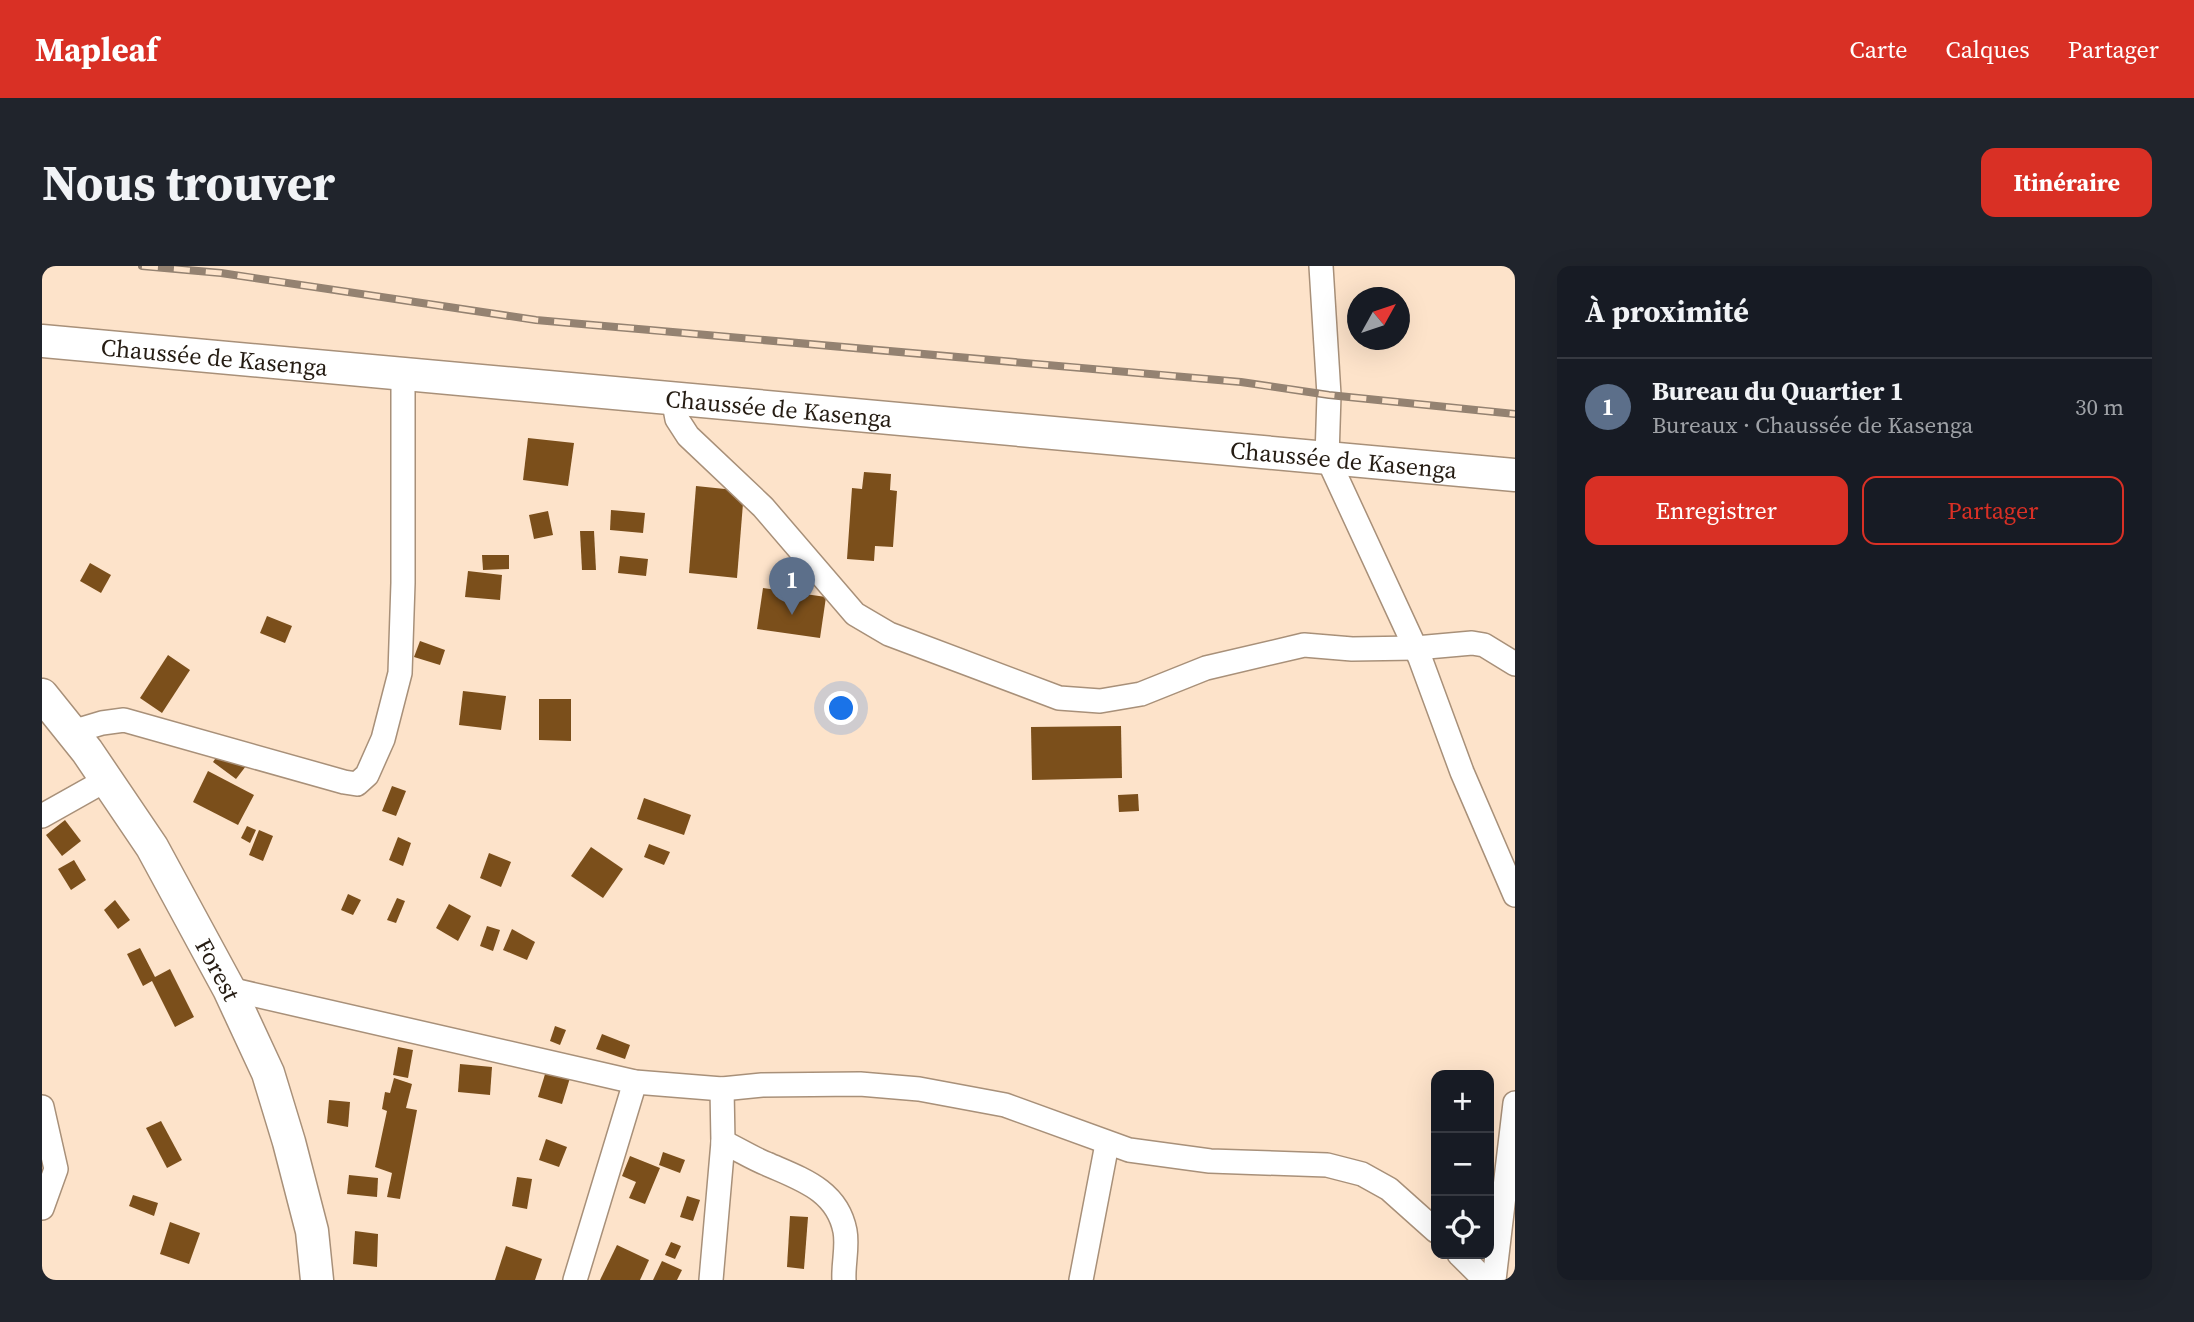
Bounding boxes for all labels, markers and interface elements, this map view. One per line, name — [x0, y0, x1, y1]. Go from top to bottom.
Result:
text: Mapleaf — [35, 27, 158, 72]
text: Carte — [1850, 33, 1908, 66]
text: Calques — [1946, 33, 2030, 66]
text: Partager — [2068, 33, 2159, 66]
button: Itinéraire — [1981, 148, 2152, 217]
text: Nous trouver — [42, 149, 335, 216]
north arrow — [1347, 287, 1410, 350]
text: À proximité — [1585, 291, 1749, 332]
street label: Chaussée de Kasenga — [99, 330, 330, 383]
text: Bureau du Quartier 1 — [1652, 373, 1904, 409]
street label: Chaussée de Kasenga — [664, 381, 895, 435]
text: 1 — [1602, 391, 1614, 423]
text: 30 m — [2075, 391, 2124, 423]
text: Bureaux · Chaussée de Kasenga — [1652, 409, 1973, 441]
street label: Chaussée de Kasenga — [1229, 433, 1459, 486]
button: Enregistrer — [1585, 476, 1848, 545]
button: Partager — [1862, 476, 2124, 545]
pin: 1 — [769, 557, 815, 615]
your location — [824, 691, 858, 725]
street label: Forest — [188, 932, 249, 1006]
map controls — [1431, 1070, 1494, 1259]
button: + — [1431, 1070, 1494, 1133]
button: − — [1431, 1133, 1494, 1196]
button: locate — [1431, 1196, 1494, 1259]

